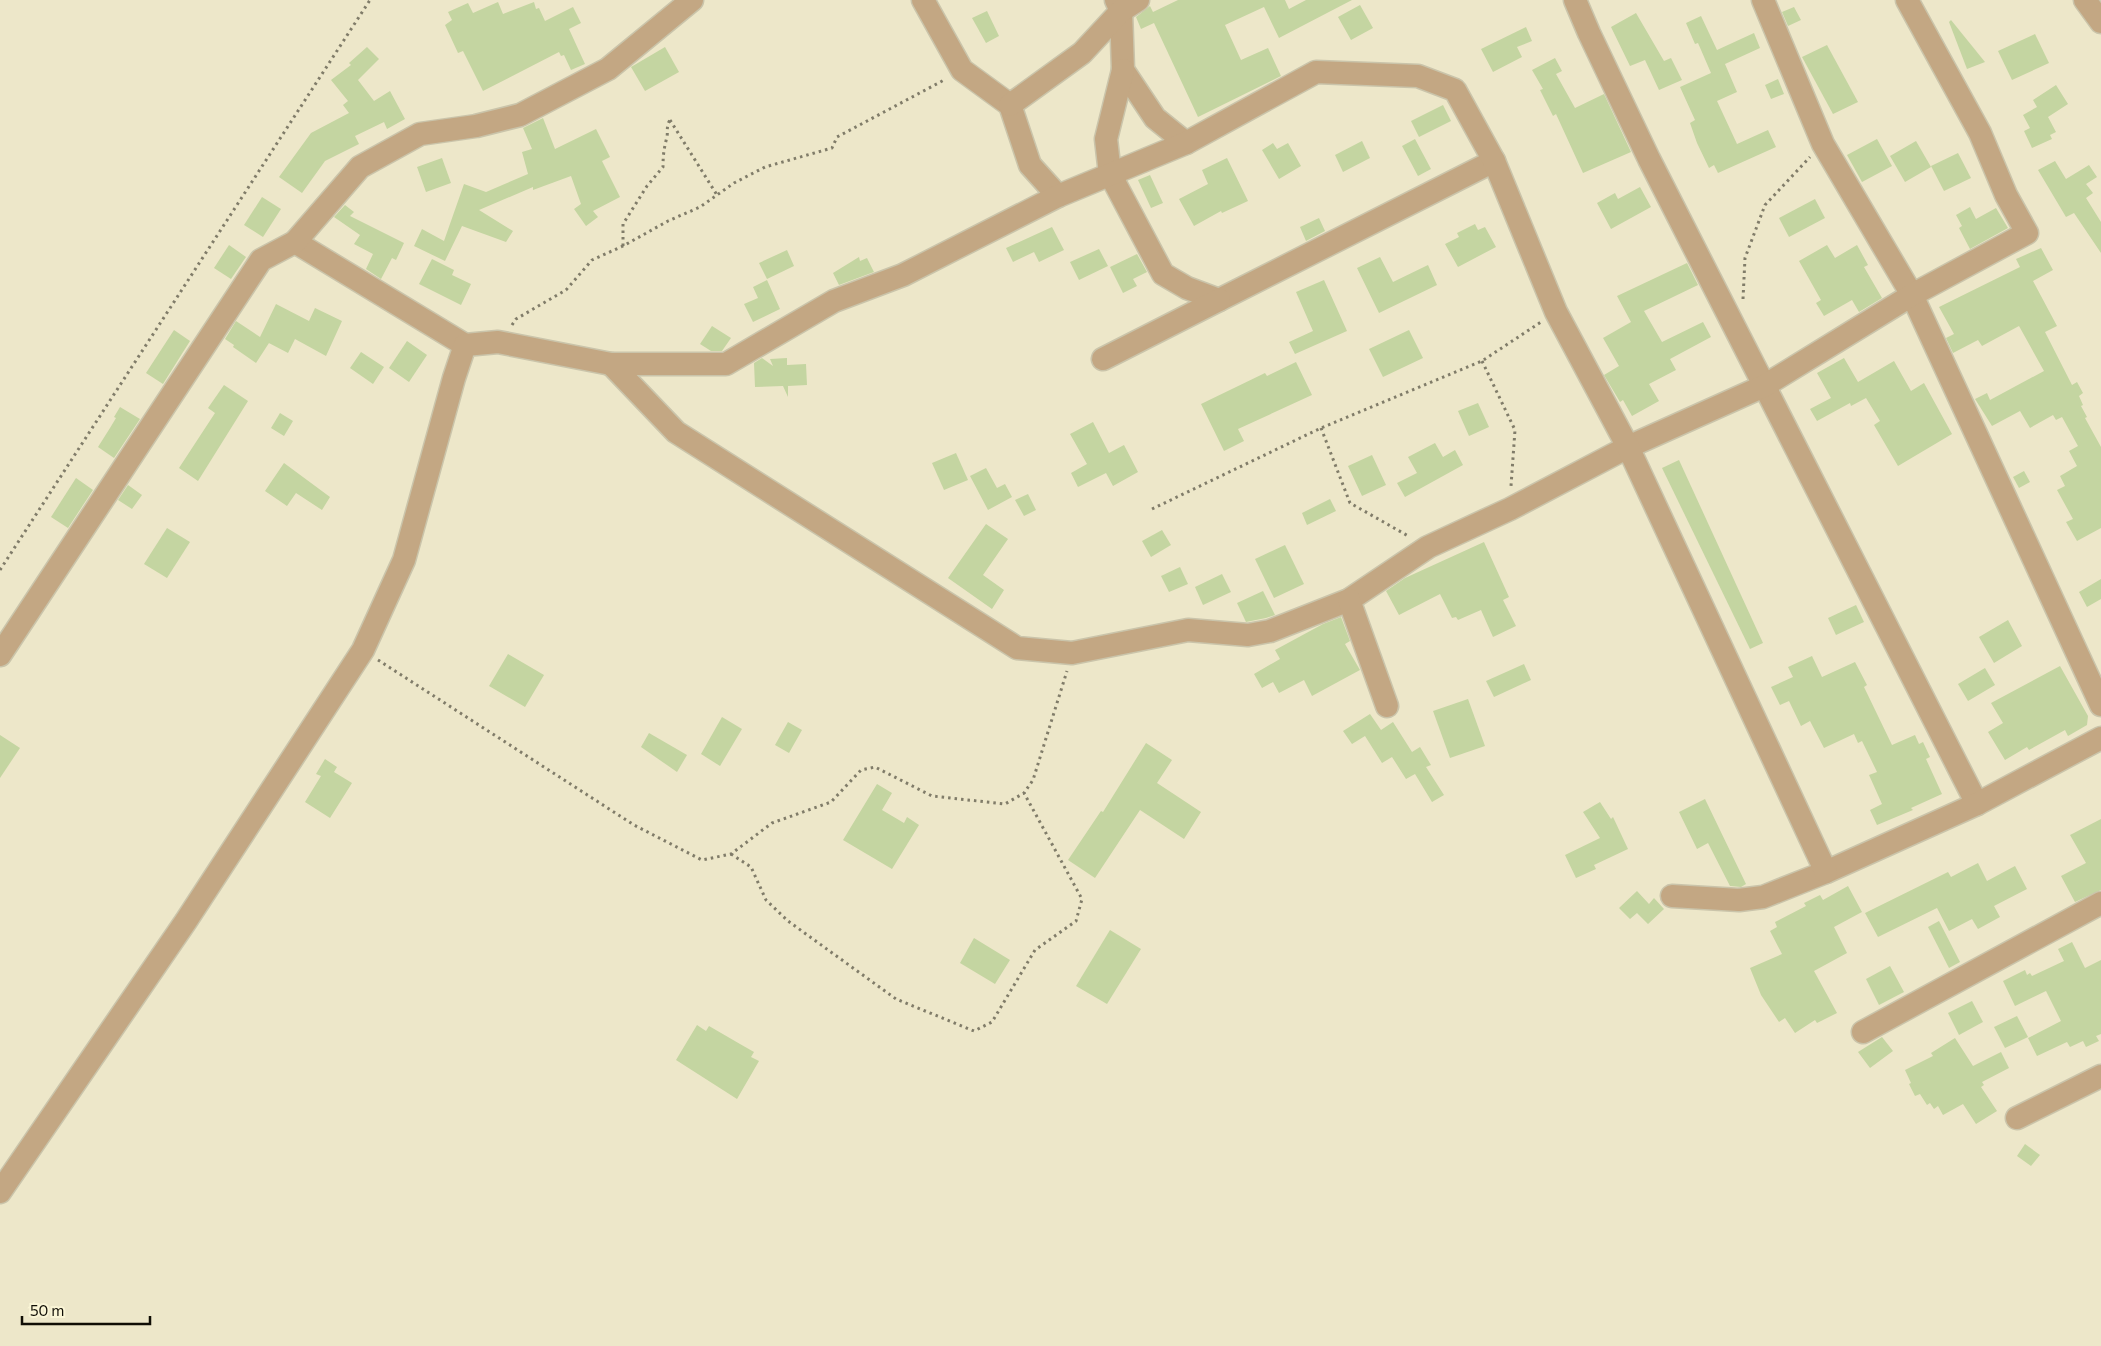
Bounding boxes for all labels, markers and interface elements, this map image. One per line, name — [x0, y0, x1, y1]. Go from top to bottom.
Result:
scale bar — [22, 1294, 150, 1326]
text: 50 m — [30, 1301, 64, 1319]

